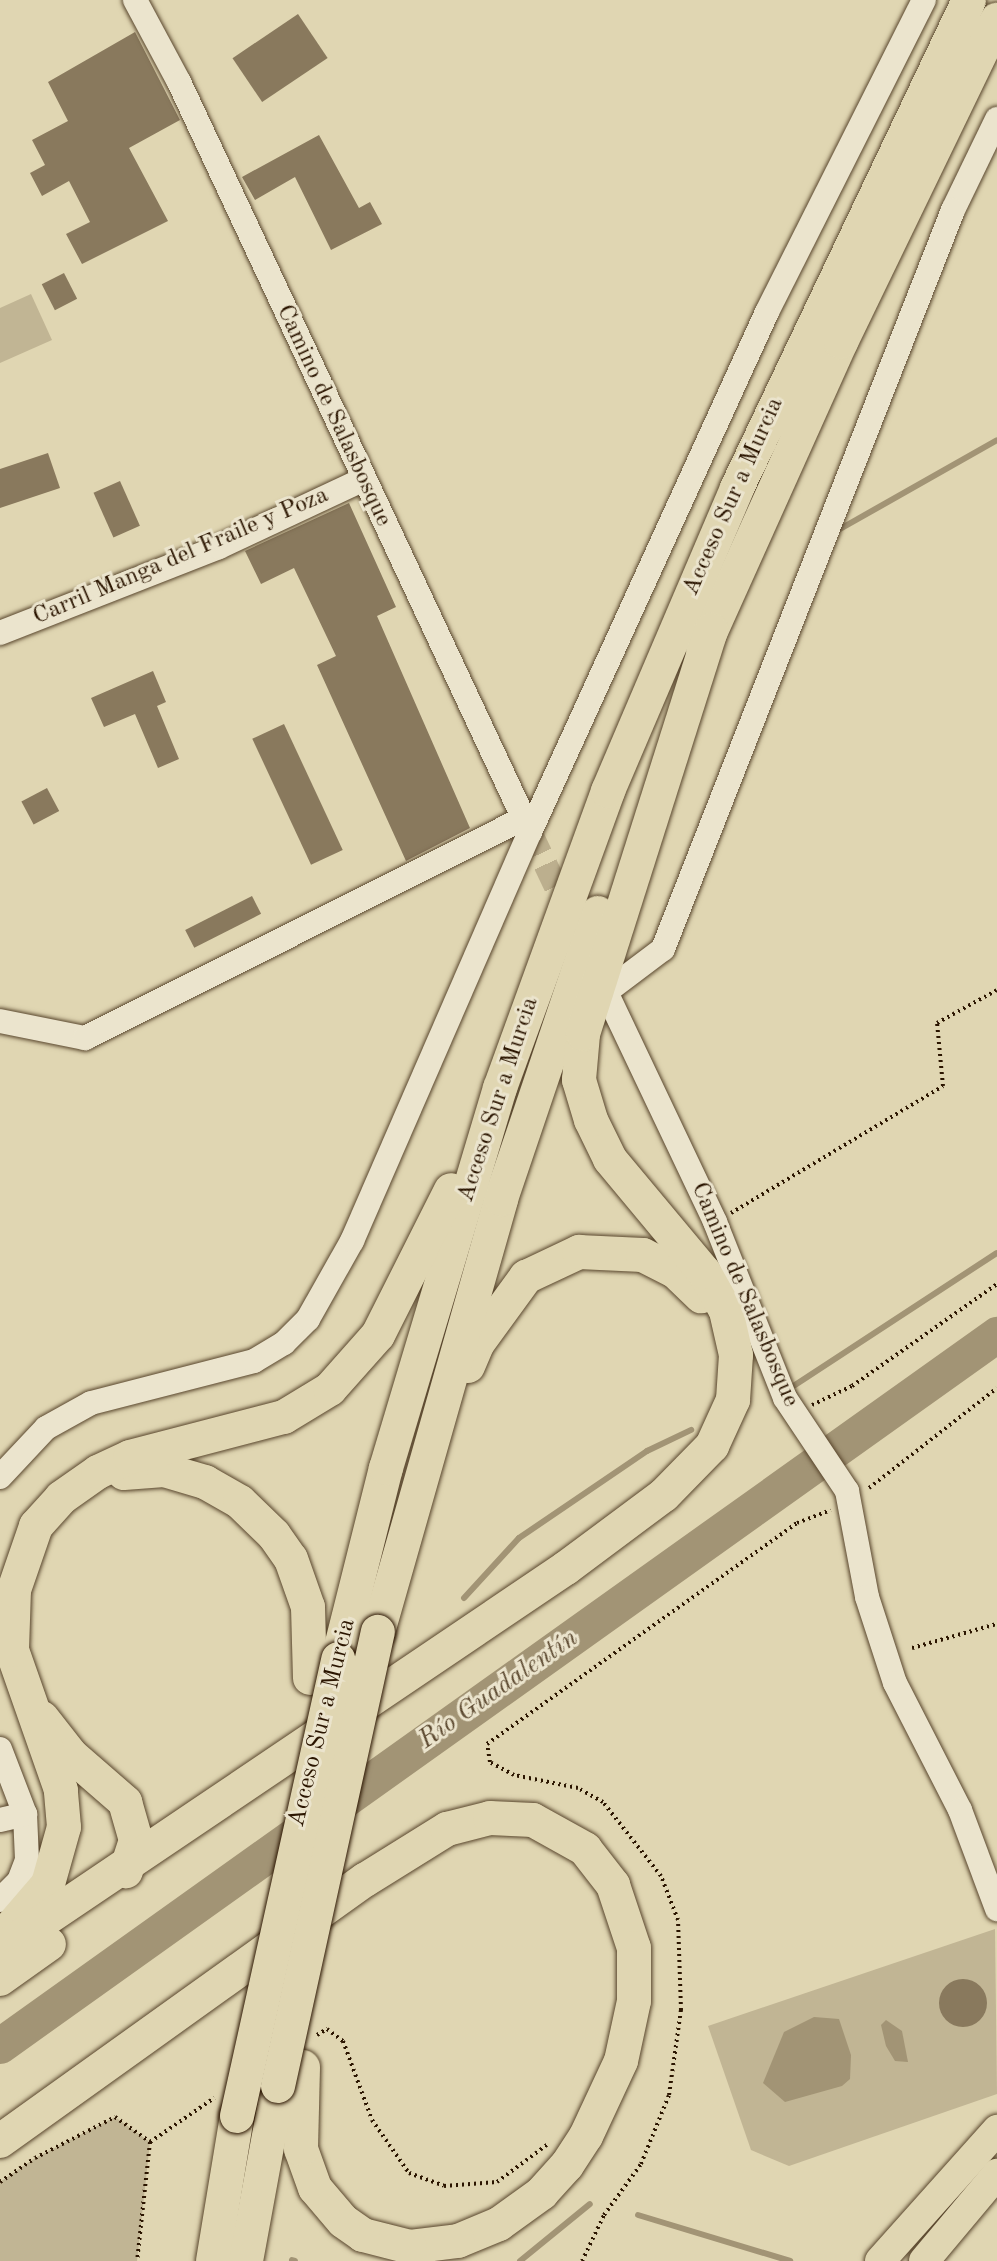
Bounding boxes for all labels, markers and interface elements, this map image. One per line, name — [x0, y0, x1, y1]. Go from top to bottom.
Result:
street label: Camino de Salasbosque — [269, 301, 397, 531]
street label: Acceso Sur a Murcia — [677, 394, 791, 600]
street label: Carril Manga del Fraile y Poza — [29, 482, 333, 632]
street label: Acceso Sur a Murcia — [452, 994, 546, 1206]
street label: Camino de Salasbosque — [684, 1178, 804, 1412]
street label: Acceso Sur a Murcia — [283, 1616, 363, 1830]
water label: Río Guadalentín — [413, 1623, 585, 1757]

